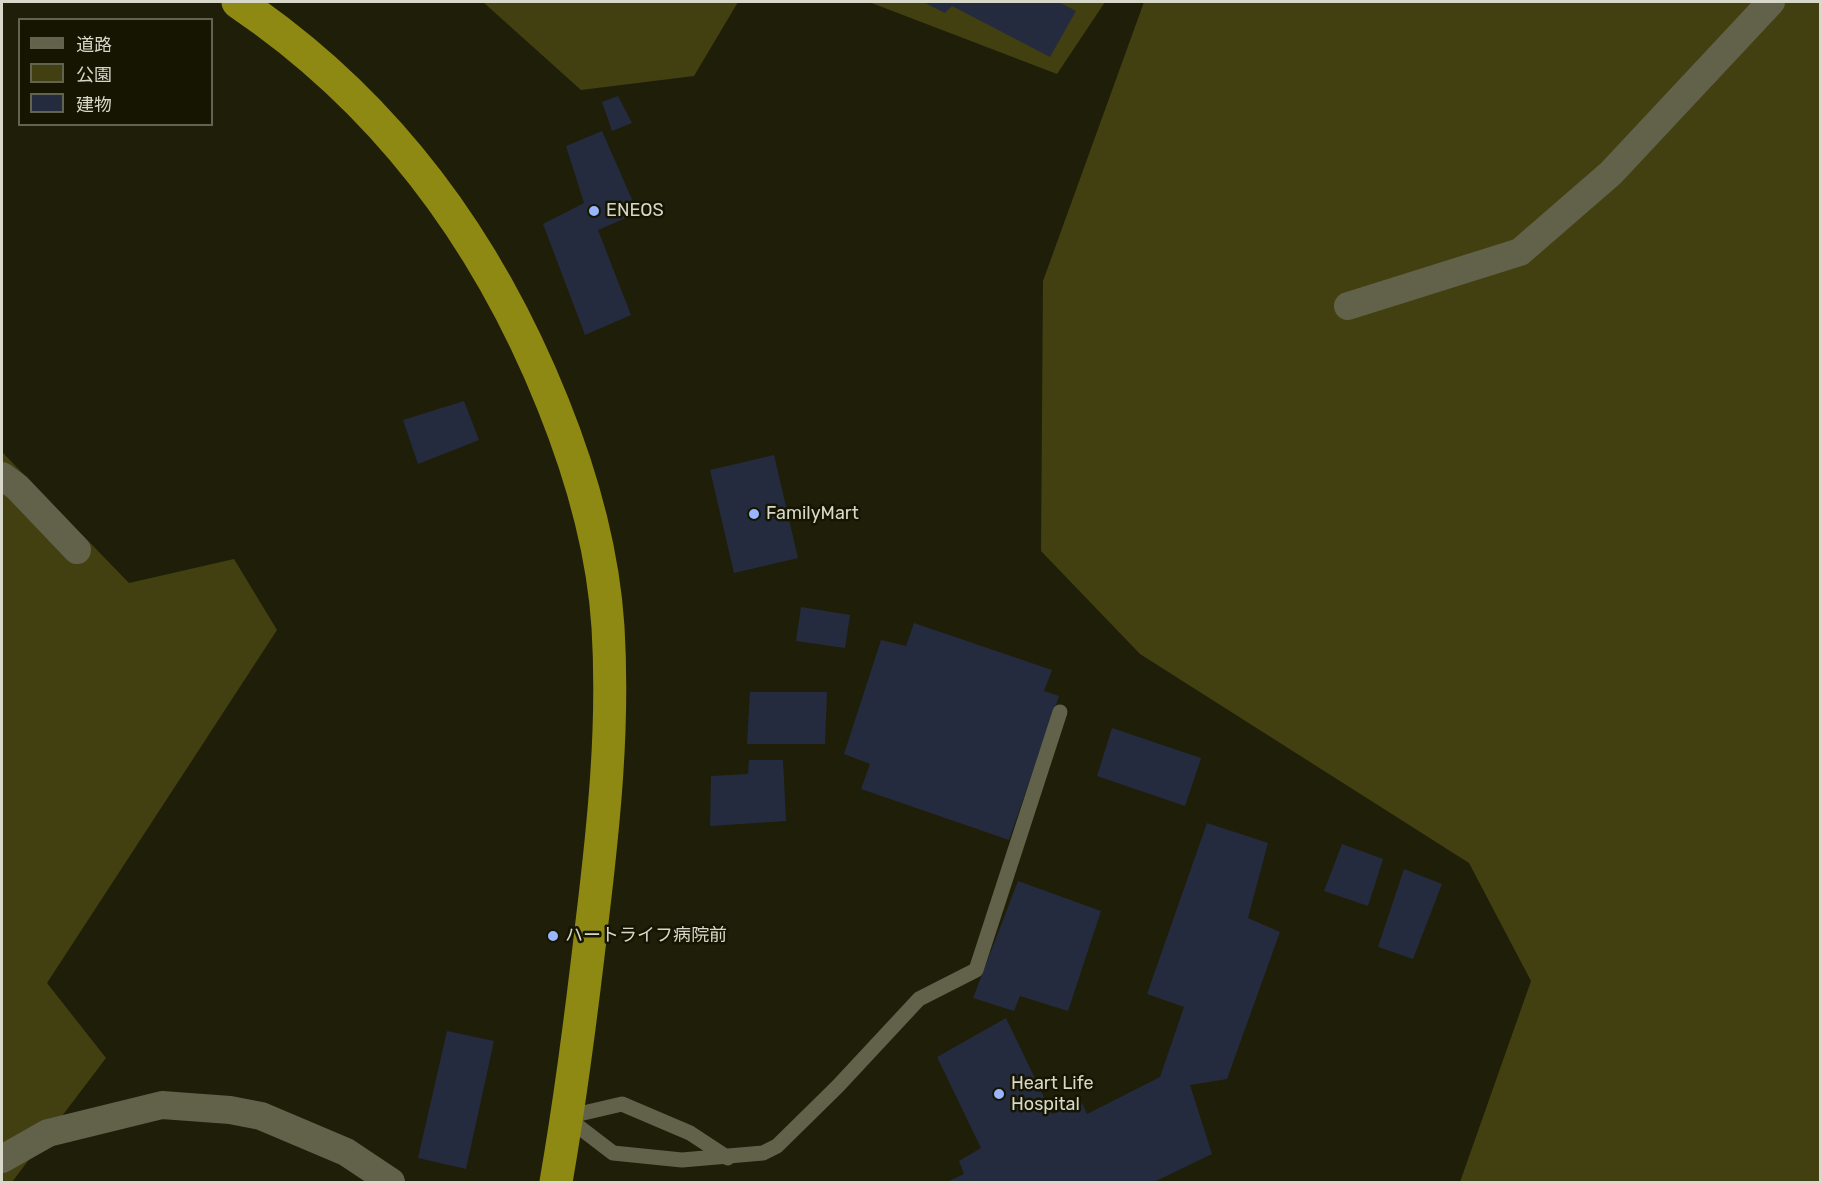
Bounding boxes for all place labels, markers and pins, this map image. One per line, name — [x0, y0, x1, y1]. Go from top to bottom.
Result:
place label: ENEOS — [606, 200, 664, 222]
marker: ENEOS — [587, 204, 601, 218]
place label: FamilyMart — [766, 503, 859, 525]
marker: FamilyMart — [747, 507, 761, 521]
place label: ハートライフ病院前 — [565, 925, 727, 947]
marker: ハートライフ病院前 — [546, 929, 560, 943]
place label: Heart Life Hospital — [1011, 1073, 1093, 1116]
marker: Heart Life Hospital — [992, 1087, 1006, 1101]

